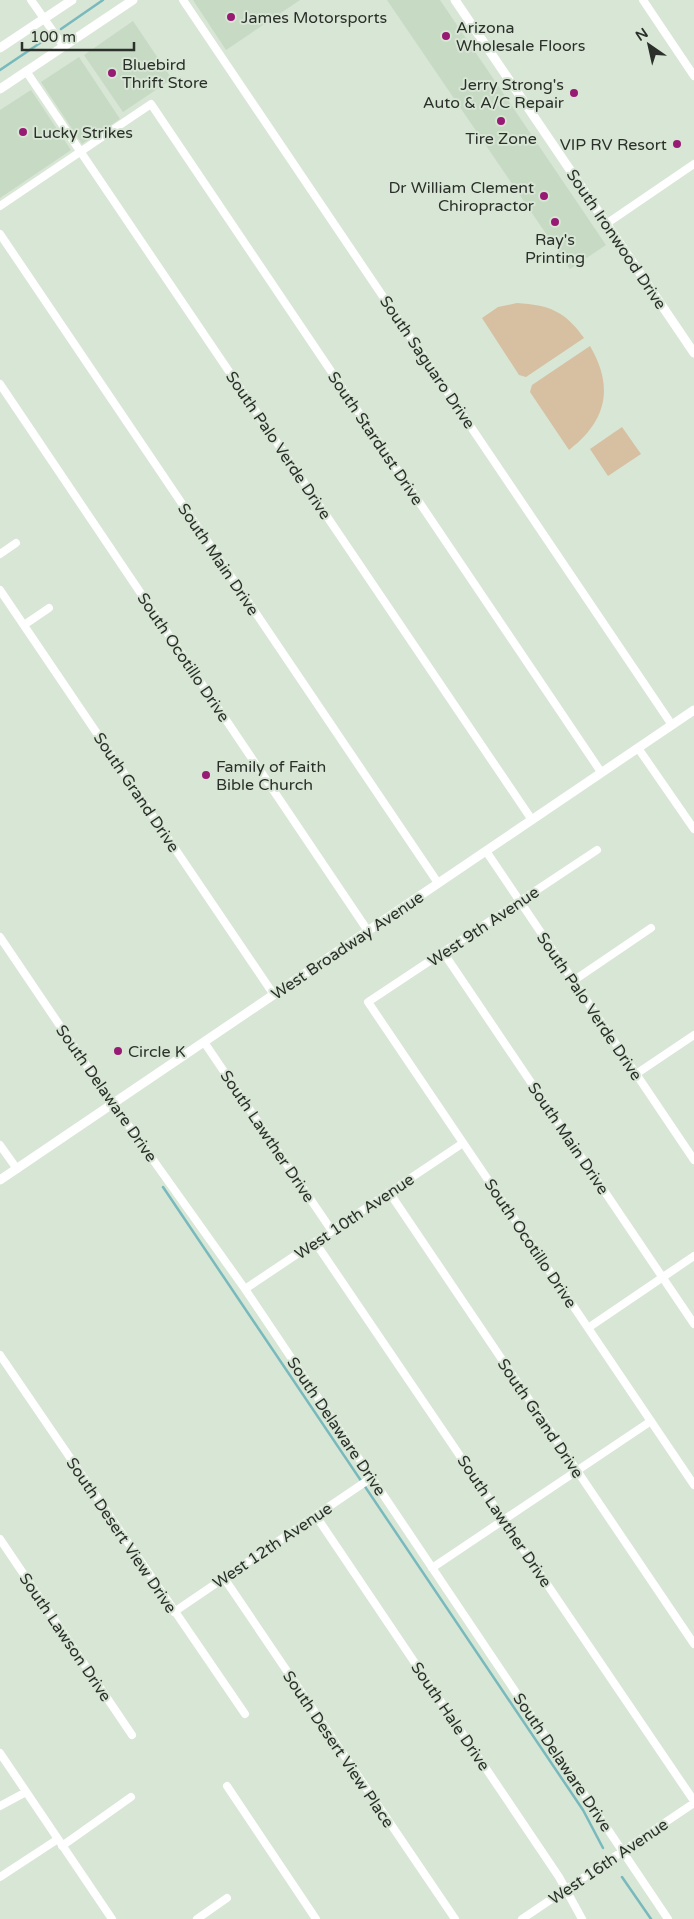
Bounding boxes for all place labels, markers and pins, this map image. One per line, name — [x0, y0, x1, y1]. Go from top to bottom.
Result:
place label: James Motorsports — [241, 8, 387, 28]
marker: James Motorsports — [225, 11, 237, 23]
place label: Arizona Wholesale Floors — [456, 18, 585, 56]
marker: Arizona Wholesale Floors — [440, 30, 452, 42]
place label: Bluebird Thrift Store — [122, 55, 208, 93]
marker: Bluebird Thrift Store — [106, 67, 118, 79]
place label: Jerry Strong's Auto & A/C Repair — [423, 75, 565, 113]
marker: Jerry Strong's Auto & A/C Repair — [568, 87, 580, 99]
marker: Tire Zone — [495, 115, 507, 127]
place label: Lucky Strikes — [33, 123, 133, 143]
marker: Lucky Strikes — [17, 126, 29, 138]
place label: Tire Zone — [465, 129, 537, 149]
place label: VIP RV Resort — [560, 135, 667, 155]
marker: VIP RV Resort — [671, 138, 683, 150]
place label: Dr William Clement Chiropractor — [388, 178, 535, 216]
marker: Dr William Clement Chiropractor — [538, 190, 550, 202]
marker: Ray's Printing — [549, 216, 561, 228]
place label: Ray's Printing — [525, 230, 585, 268]
place label: Family of Faith Bible Church — [216, 757, 326, 795]
marker: Family of Faith Bible Church — [200, 769, 212, 781]
place label: Circle K — [128, 1042, 186, 1062]
marker: Circle K — [112, 1045, 124, 1057]

